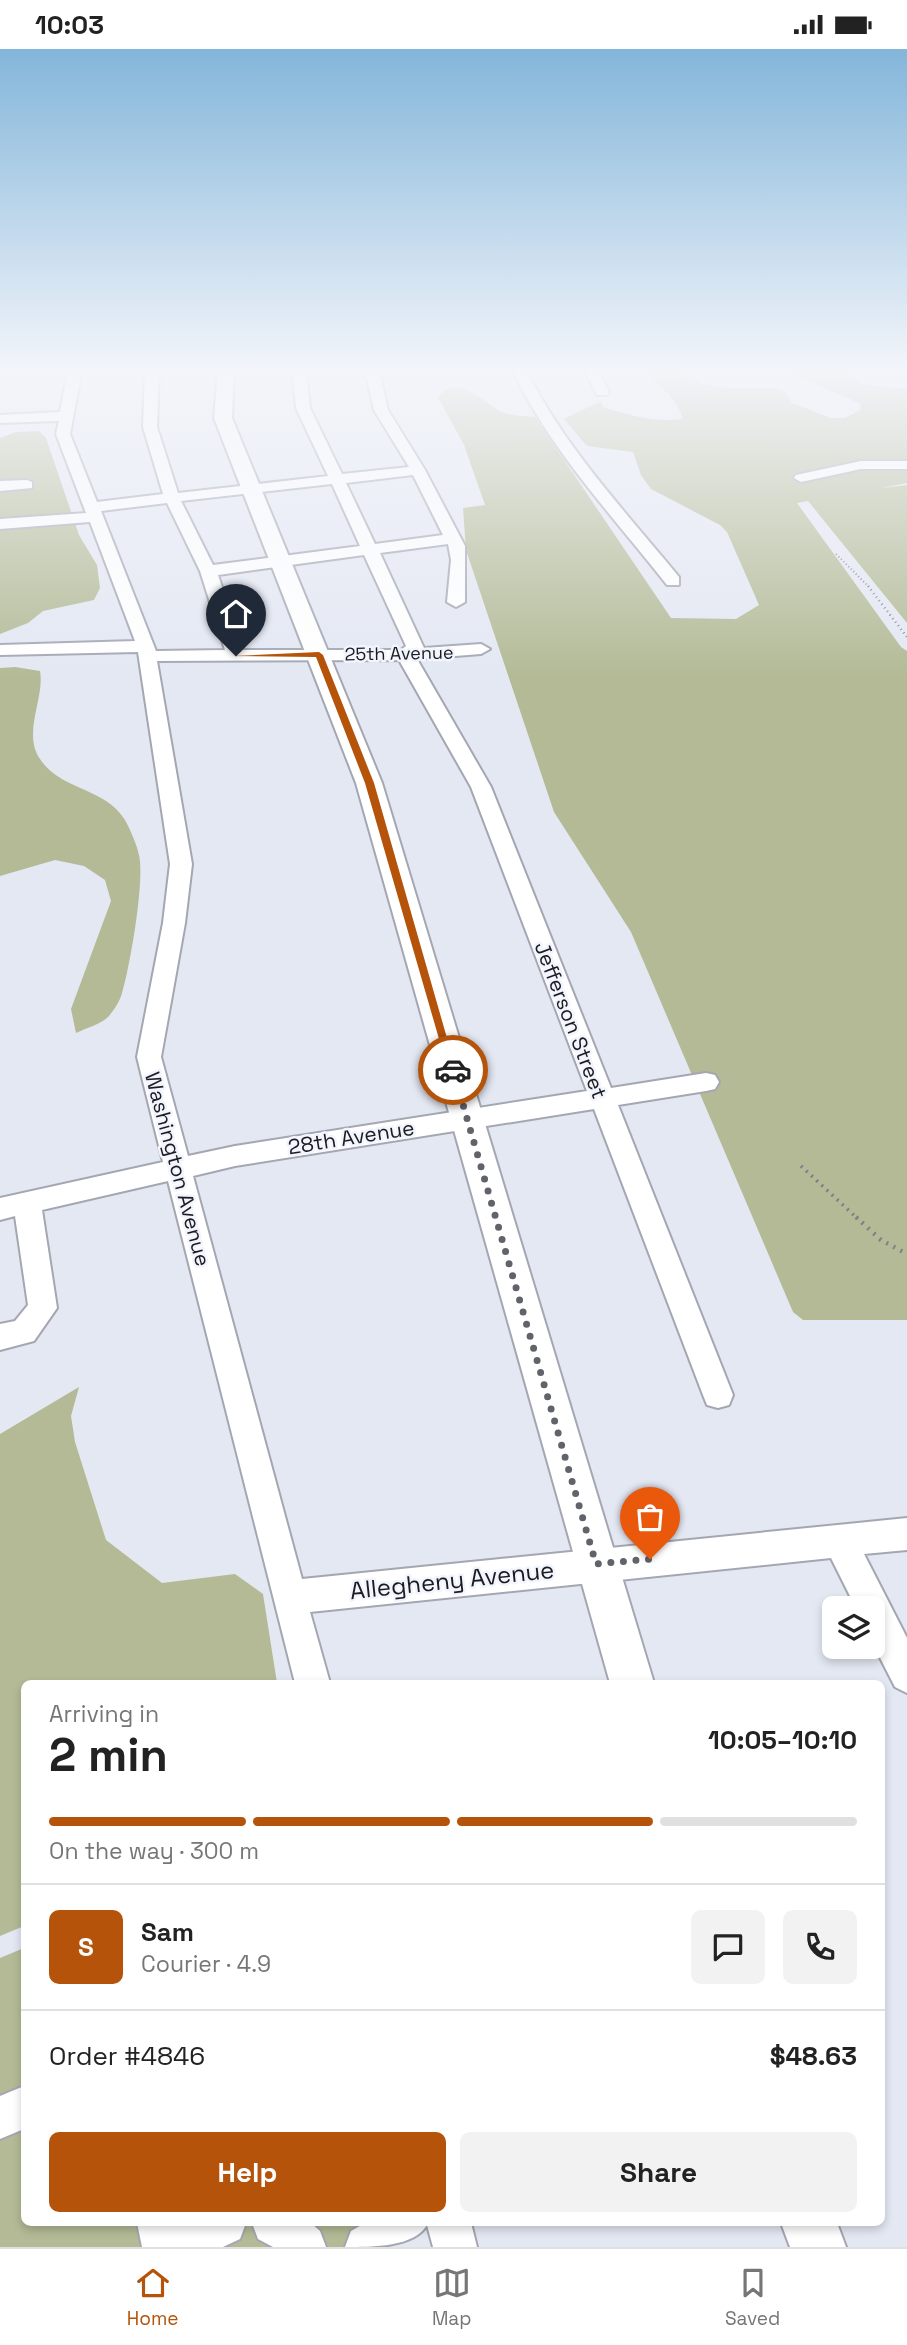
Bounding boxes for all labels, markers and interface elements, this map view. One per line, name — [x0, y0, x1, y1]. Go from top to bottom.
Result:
text: 10:03 — [35, 8, 104, 42]
pin — [206, 584, 266, 656]
icon: home — [217, 595, 255, 633]
street label: 25th Avenue — [344, 641, 454, 665]
street label: Jefferson Street — [529, 938, 613, 1102]
courier — [418, 1035, 488, 1105]
icon: car — [434, 1051, 472, 1089]
street label: Washington Avenue — [139, 1069, 217, 1269]
street label: 28th Avenue — [286, 1114, 416, 1160]
pin — [620, 1487, 680, 1559]
icon: bag — [631, 1498, 669, 1536]
street label: Allegheny Avenue — [348, 1554, 556, 1606]
map controls — [822, 1596, 885, 1659]
button: layers — [822, 1596, 885, 1659]
text: Arriving in — [49, 1699, 159, 1729]
text: 10:05–10:10 — [708, 1723, 857, 1757]
text: 2 min — [49, 1726, 168, 1784]
text: On the way · 300 m — [49, 1836, 259, 1866]
button: chat — [691, 1910, 765, 1984]
button: phone — [783, 1910, 857, 1984]
text: Sam — [141, 1915, 194, 1949]
text: S — [78, 1930, 94, 1964]
text: Courier · 4.9 — [141, 1949, 271, 1979]
text: Order #4846 — [49, 2039, 205, 2073]
text: $48.63 — [770, 2039, 857, 2073]
button: Help — [49, 2132, 446, 2212]
button: Share — [460, 2132, 857, 2212]
tab: Home — [127, 2264, 178, 2331]
tab: Map — [432, 2264, 471, 2331]
tab: Saved — [725, 2264, 780, 2331]

